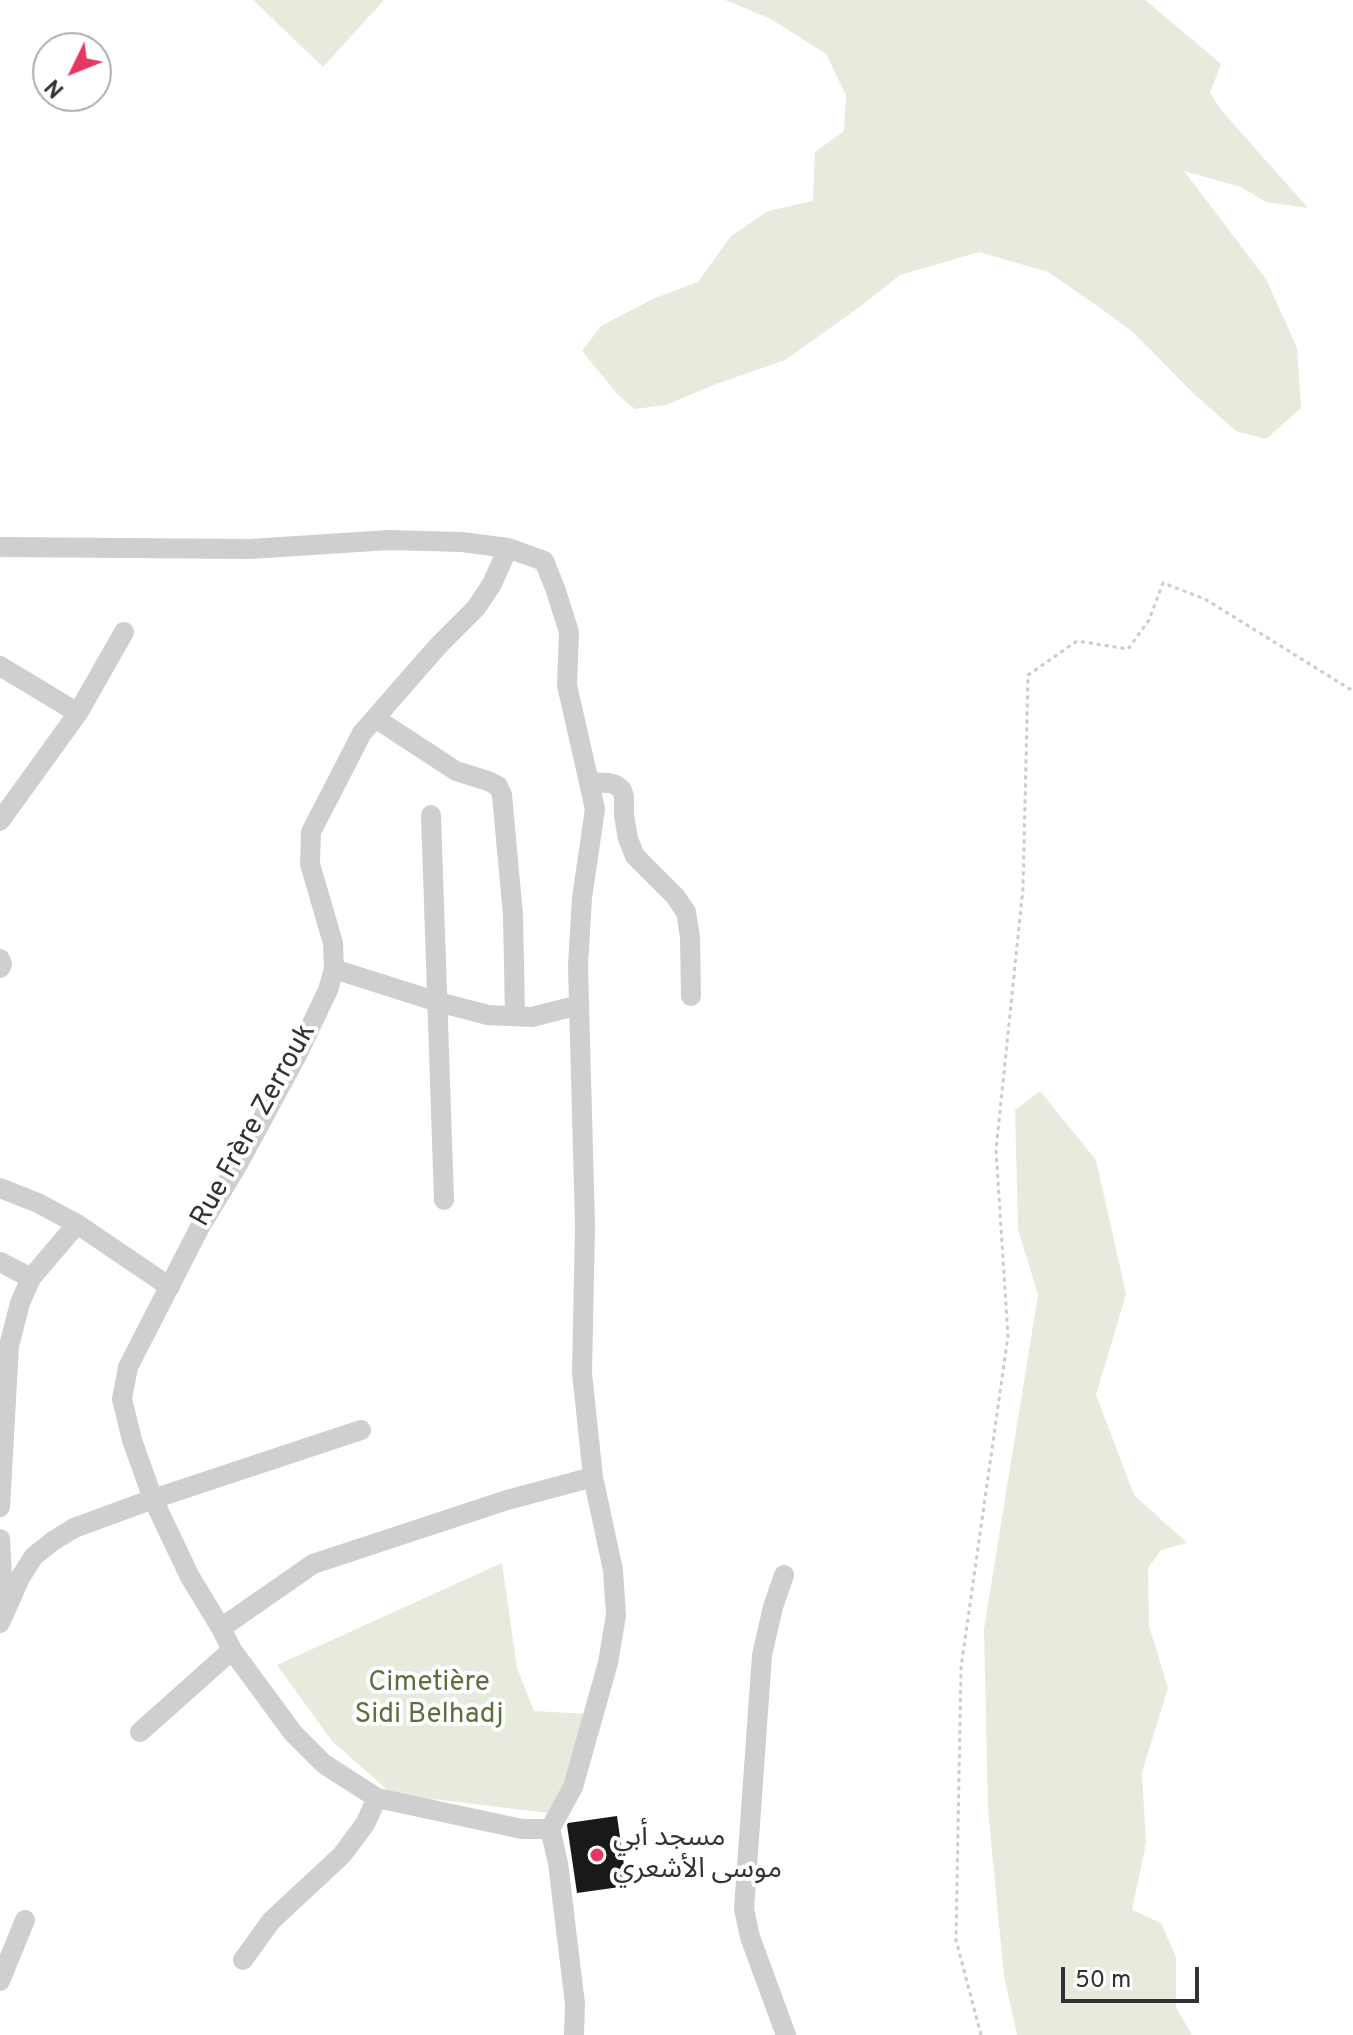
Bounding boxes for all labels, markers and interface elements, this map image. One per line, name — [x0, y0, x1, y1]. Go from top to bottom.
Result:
north arrow — [32, 32, 112, 112]
text: N — [40, 72, 71, 102]
street label: Rue Frère Zerrouk — [185, 1019, 325, 1233]
park label: Cimetière Sidi Belhadj — [354, 1667, 504, 1733]
place label: مسجد أبي موسى الأشعري — [613, 1822, 782, 1888]
marker: مسجد أبي موسى الأشعري — [588, 1846, 606, 1864]
scale bar — [1065, 1951, 1203, 2001]
text: 50 m — [1075, 1966, 1131, 1996]

